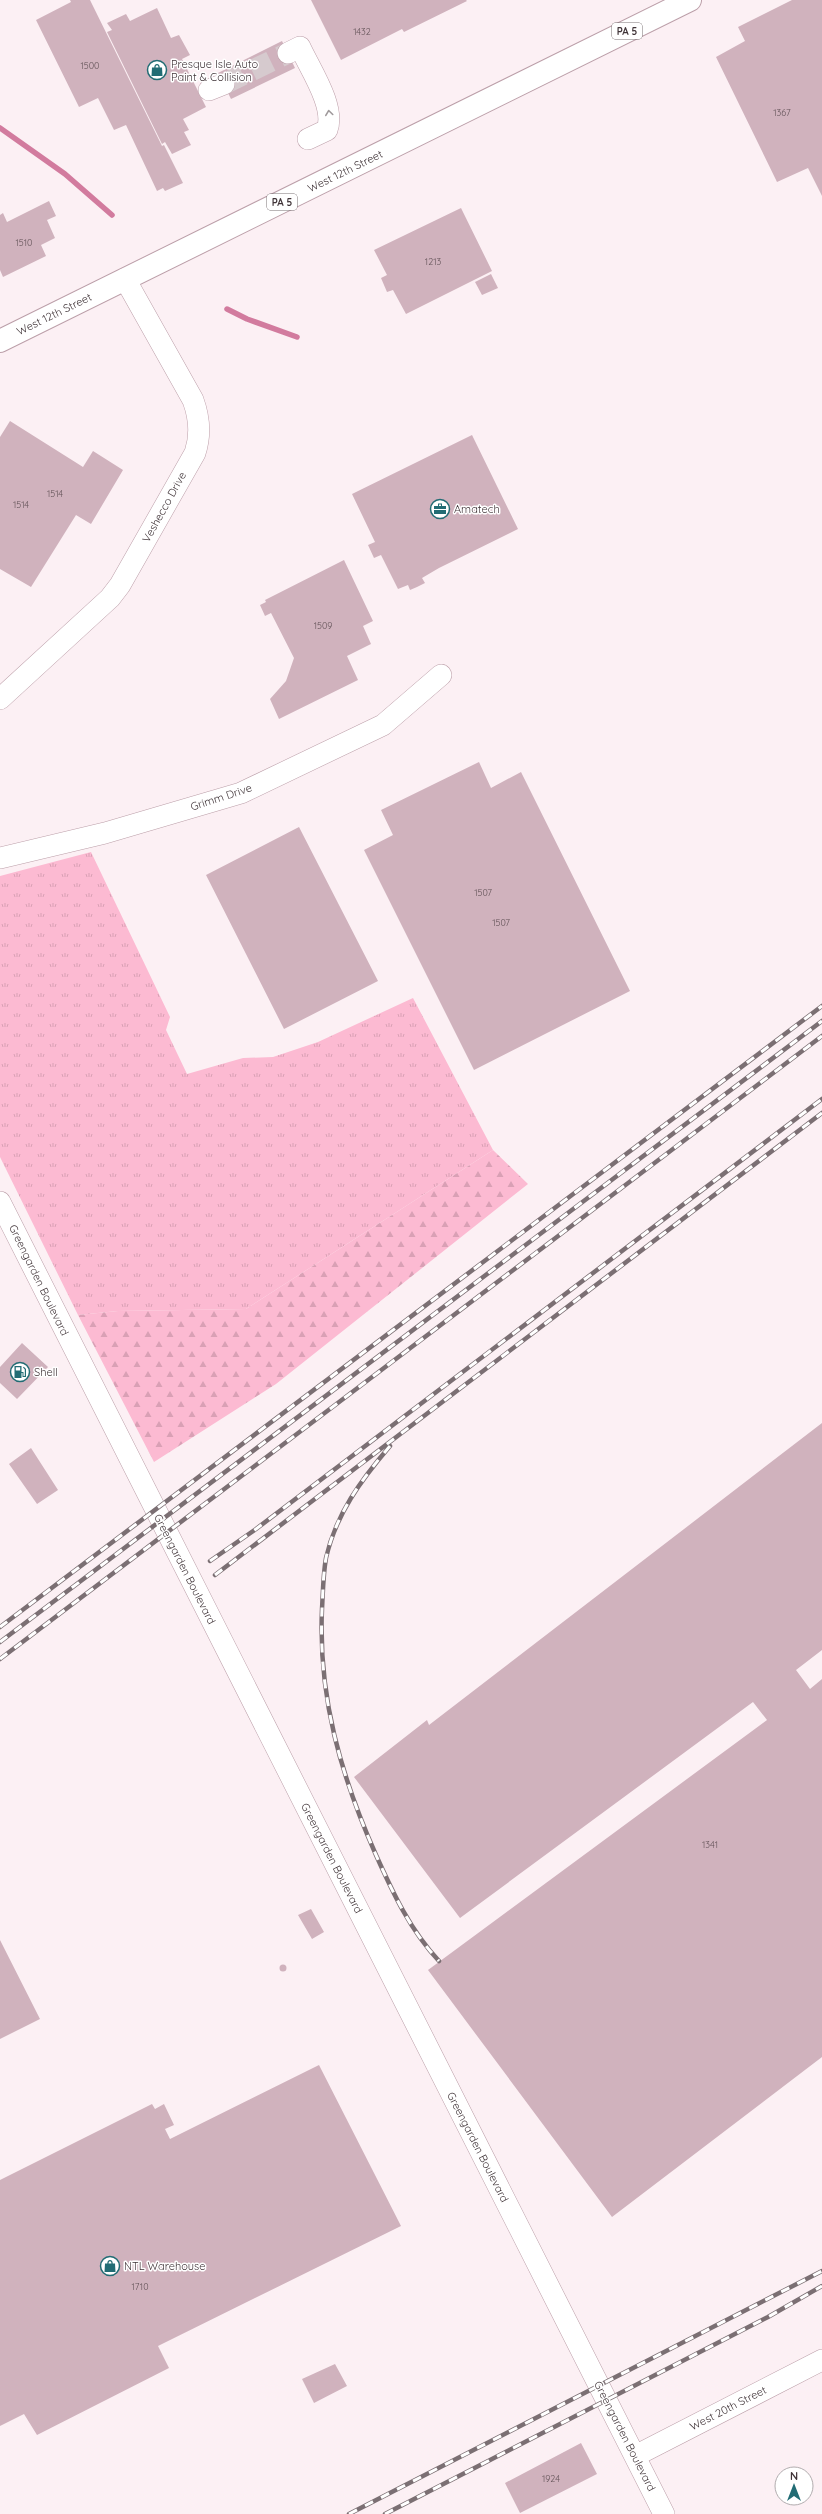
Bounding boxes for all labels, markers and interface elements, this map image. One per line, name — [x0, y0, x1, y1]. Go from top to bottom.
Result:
road number: PA 5 — [612, 23, 642, 39]
house number: 1432 — [353, 26, 371, 37]
place label: Presque Isle Auto Paint & Collision — [171, 57, 259, 84]
shop icon: Presque Isle Auto Paint & Collision — [146, 59, 168, 81]
house number: 1500 — [81, 60, 99, 71]
house number: 1367 — [773, 107, 791, 118]
one-way arrow — [325, 110, 334, 116]
street label: West 12th Street — [305, 147, 385, 195]
road number: PA 5 — [267, 194, 297, 210]
house number: 1510 — [16, 237, 32, 248]
house number: 1213 — [425, 256, 441, 267]
street label: West 12th Street — [14, 290, 94, 338]
street label: Veshecco Drive — [139, 469, 189, 545]
house number: 1514 — [47, 488, 63, 499]
office icon: Amatech — [429, 498, 451, 520]
house number: 1514 — [13, 499, 29, 510]
place label: Amatech — [454, 502, 500, 516]
house number: 1509 — [314, 620, 332, 631]
street label: Grimm Drive — [189, 780, 253, 814]
house number: 1507 — [474, 887, 492, 898]
house number: 1507 — [492, 917, 510, 928]
street label: Greengarden Boulevard — [6, 1222, 72, 1338]
fuel station icon: Shell — [9, 1361, 31, 1383]
place label: Shell — [34, 1365, 58, 1379]
street label: Greengarden Boulevard — [151, 1512, 219, 1626]
street label: Greengarden Boulevard — [298, 1801, 366, 1915]
house number: 1341 — [702, 1839, 718, 1850]
street label: Greengarden Boulevard — [444, 2090, 512, 2204]
shop icon: NTL Warehouse — [99, 2255, 121, 2277]
place label: NTL Warehouse — [124, 2259, 205, 2273]
house number: 1710 — [131, 2281, 149, 2292]
street label: Greengarden Boulevard — [591, 2379, 659, 2493]
street label: West 20th Street — [687, 2383, 769, 2433]
north arrow — [774, 2466, 814, 2506]
text: N — [790, 2469, 798, 2483]
house number: 1924 — [542, 2473, 560, 2484]

